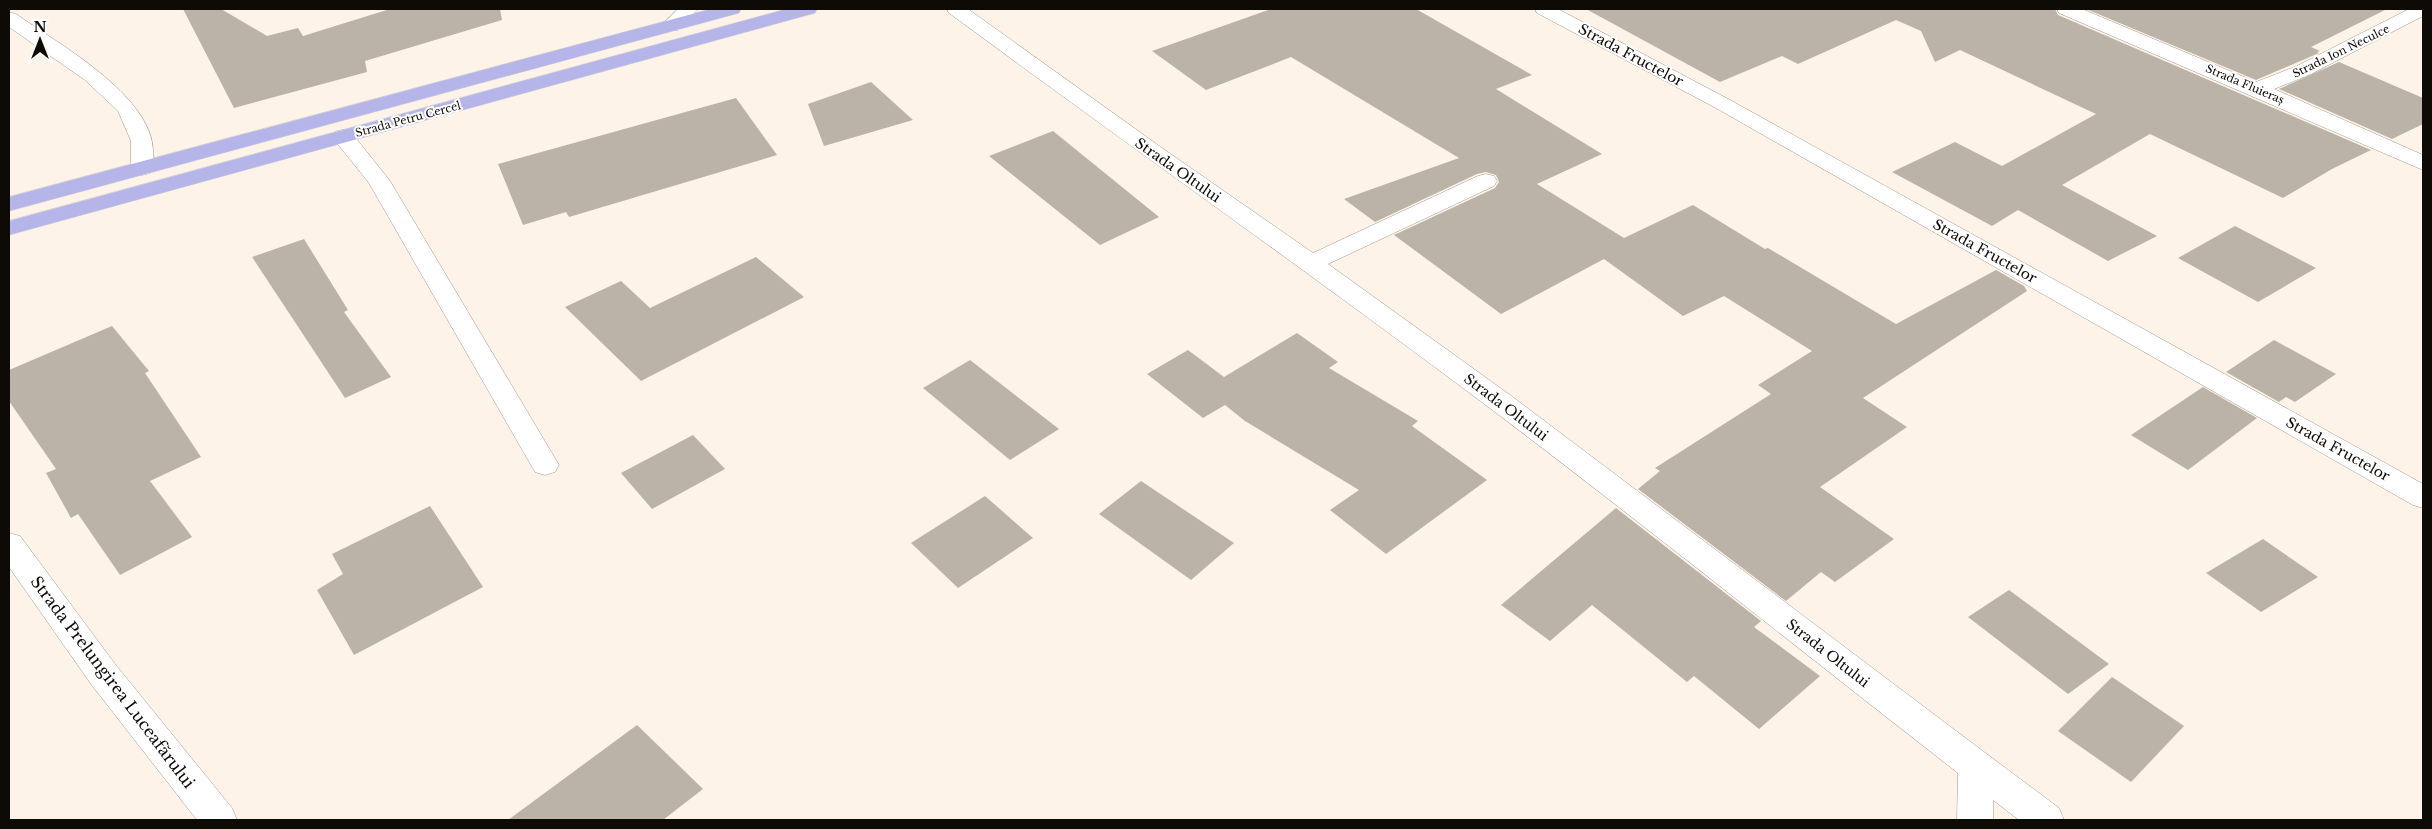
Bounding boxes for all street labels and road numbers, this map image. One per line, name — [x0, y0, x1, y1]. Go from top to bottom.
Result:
street label: Strada Fructelor — [1575, 20, 1687, 90]
street label: Strada Ion Neculce — [2290, 21, 2392, 81]
street label: Strada Fluieraș — [2204, 61, 2286, 107]
street label: Strada Petru Cercel — [354, 98, 463, 140]
street label: Strada Oltului — [1132, 134, 1225, 206]
street label: Strada Fructelor — [1930, 215, 2040, 287]
street label: Strada Oltului — [1460, 369, 1552, 445]
street label: Strada Fructelor — [2283, 413, 2393, 485]
street label: Strada Prelungirea Luceafărului — [27, 572, 200, 792]
street label: Strada Oltului — [1783, 615, 1873, 691]

